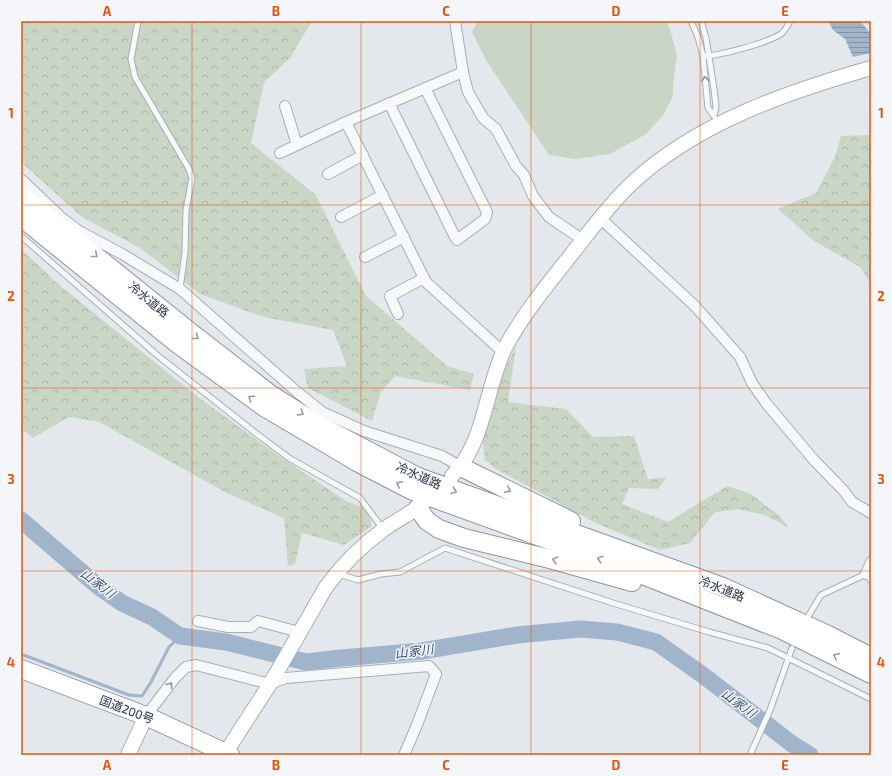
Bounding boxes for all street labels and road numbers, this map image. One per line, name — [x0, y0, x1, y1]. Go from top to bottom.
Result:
street label: 冷水道路 — [126, 278, 172, 320]
street label: 冷水道路 — [394, 459, 444, 491]
street label: 冷水道路 — [697, 573, 747, 603]
street label: 国道200号 — [98, 692, 156, 726]

